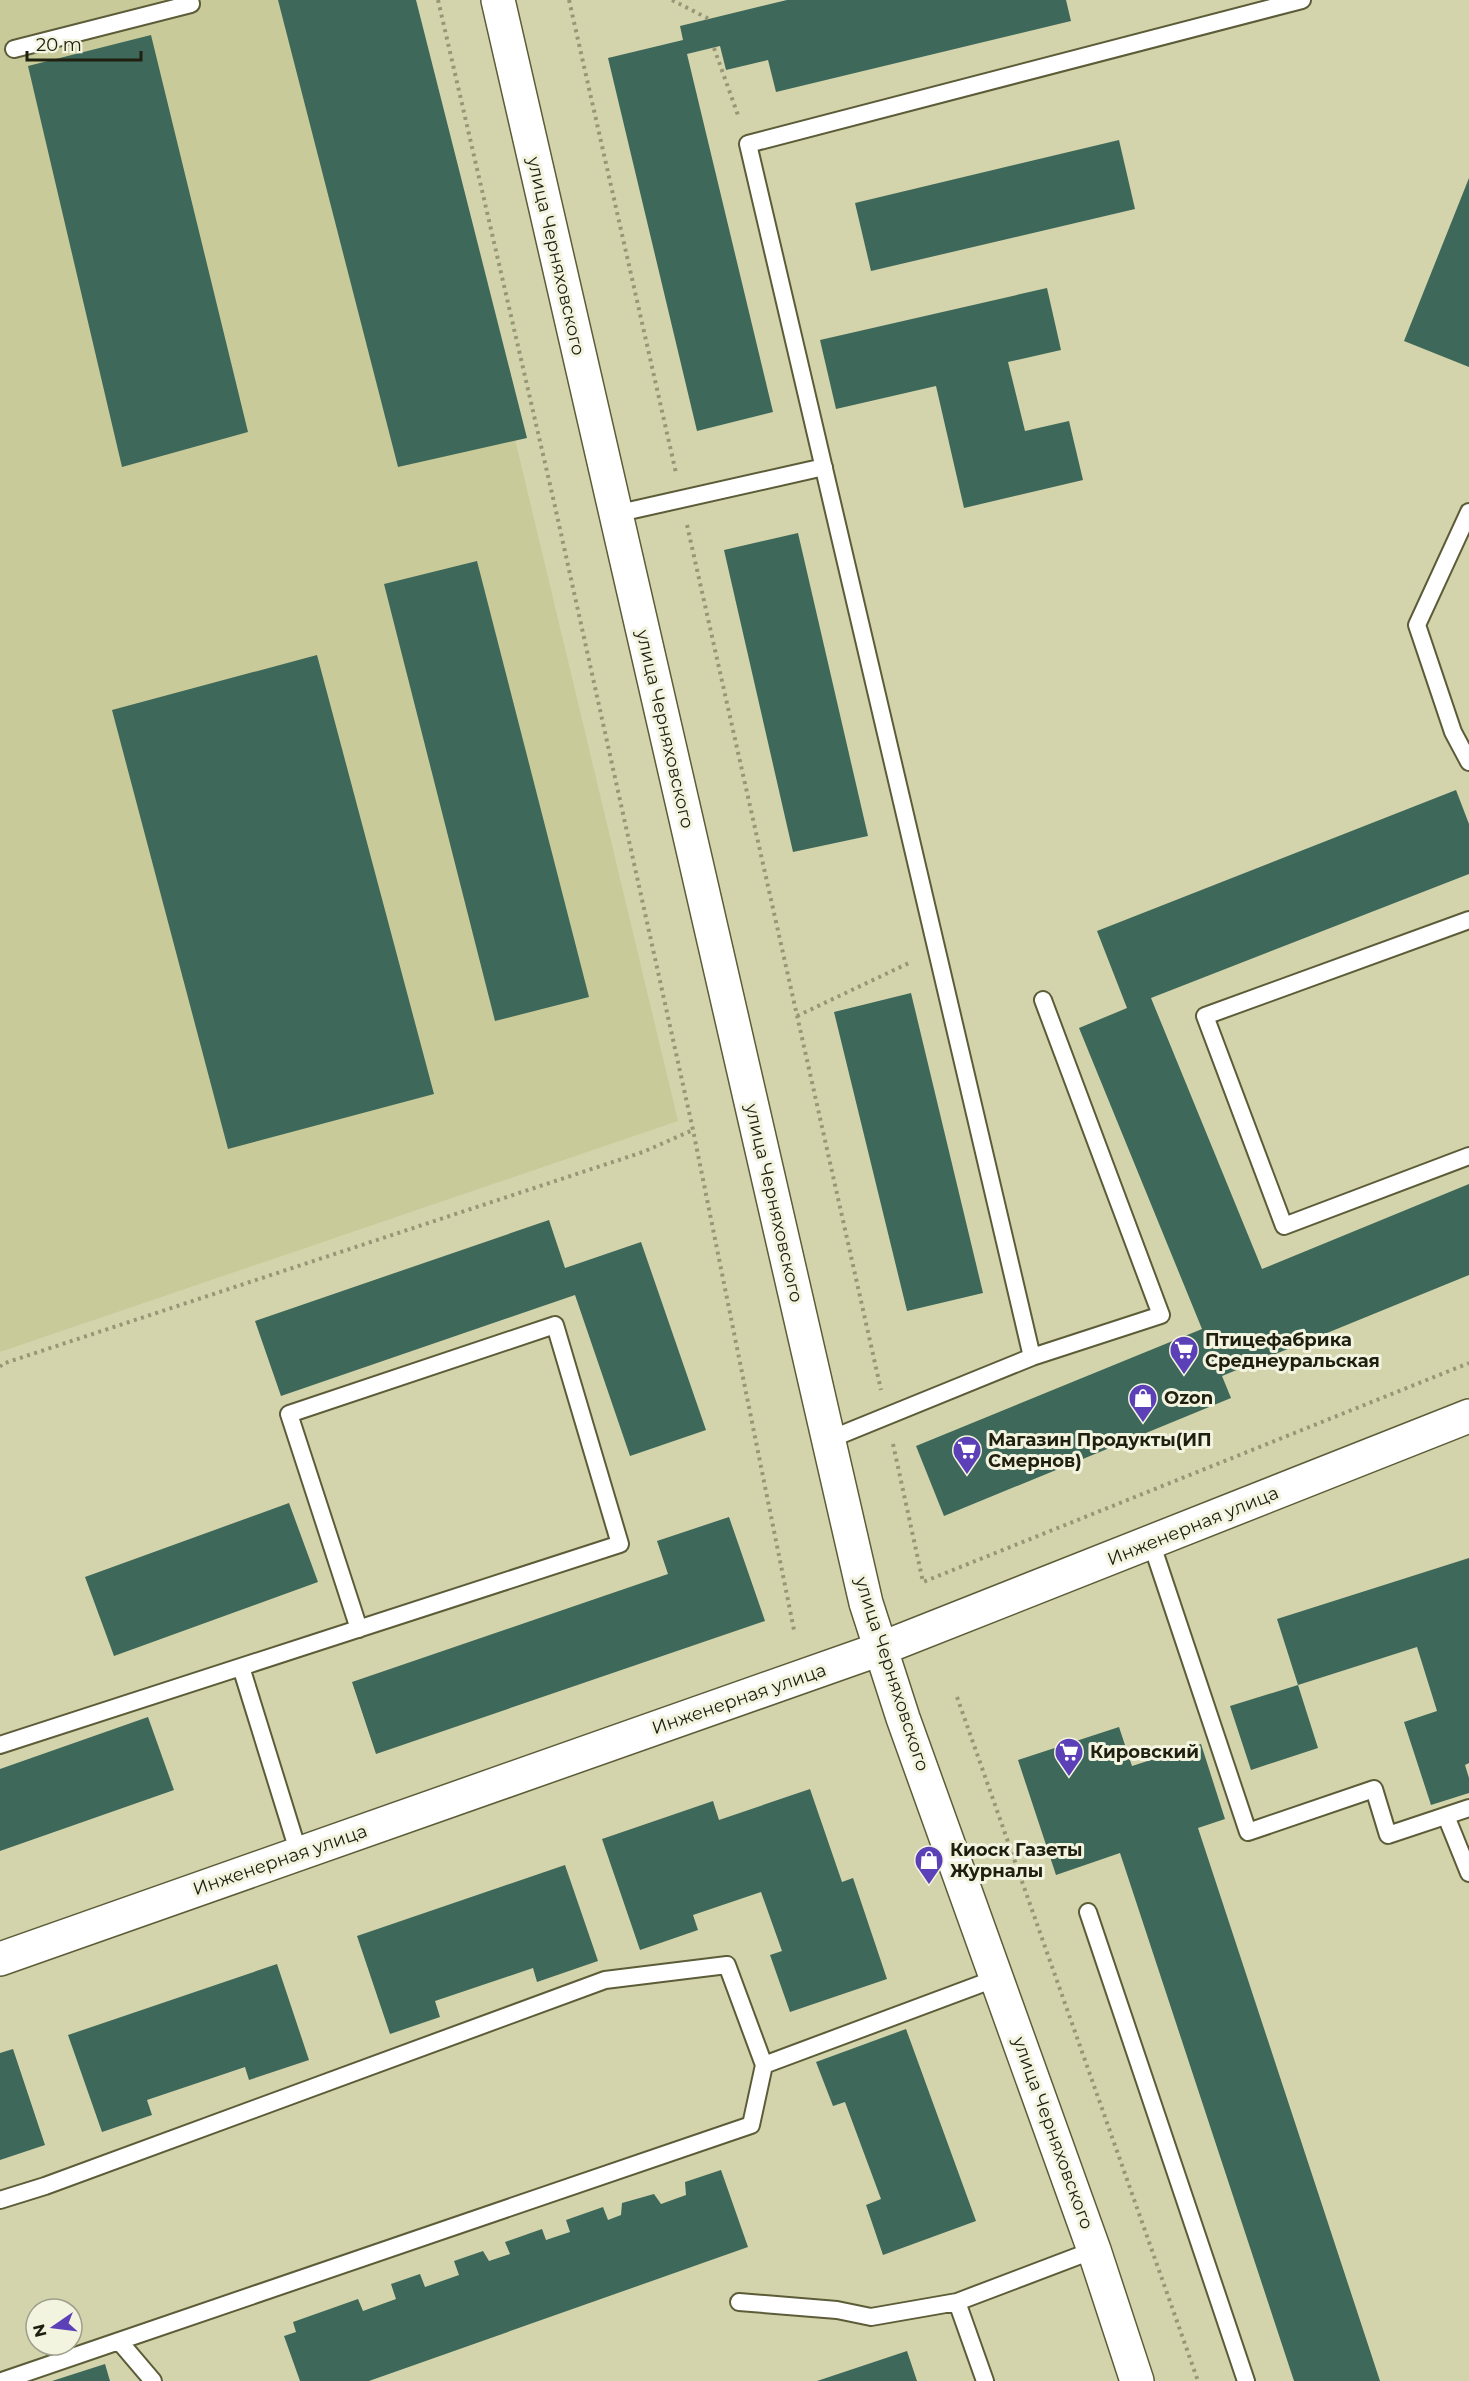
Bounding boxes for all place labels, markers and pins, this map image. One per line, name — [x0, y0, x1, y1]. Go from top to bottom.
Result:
place label: Птицефабрика Среднеуральская — [1205, 1329, 1380, 1372]
supermarket icon: Птицефабрика Среднеуральская — [1168, 1334, 1200, 1376]
shop icon: Ozon — [1127, 1382, 1159, 1424]
place label: Ozon — [1164, 1387, 1213, 1409]
place label: Магазин Продукты(ИП Смернов) — [988, 1429, 1212, 1472]
supermarket icon: Магазин Продукты(ИП Смернов) — [951, 1434, 983, 1476]
supermarket icon: Кировский — [1053, 1736, 1085, 1778]
place label: Кировский — [1090, 1741, 1199, 1763]
place label: Киоск Газеты Журналы — [950, 1839, 1082, 1882]
shop icon: Киоск Газеты Журналы — [913, 1844, 945, 1886]

